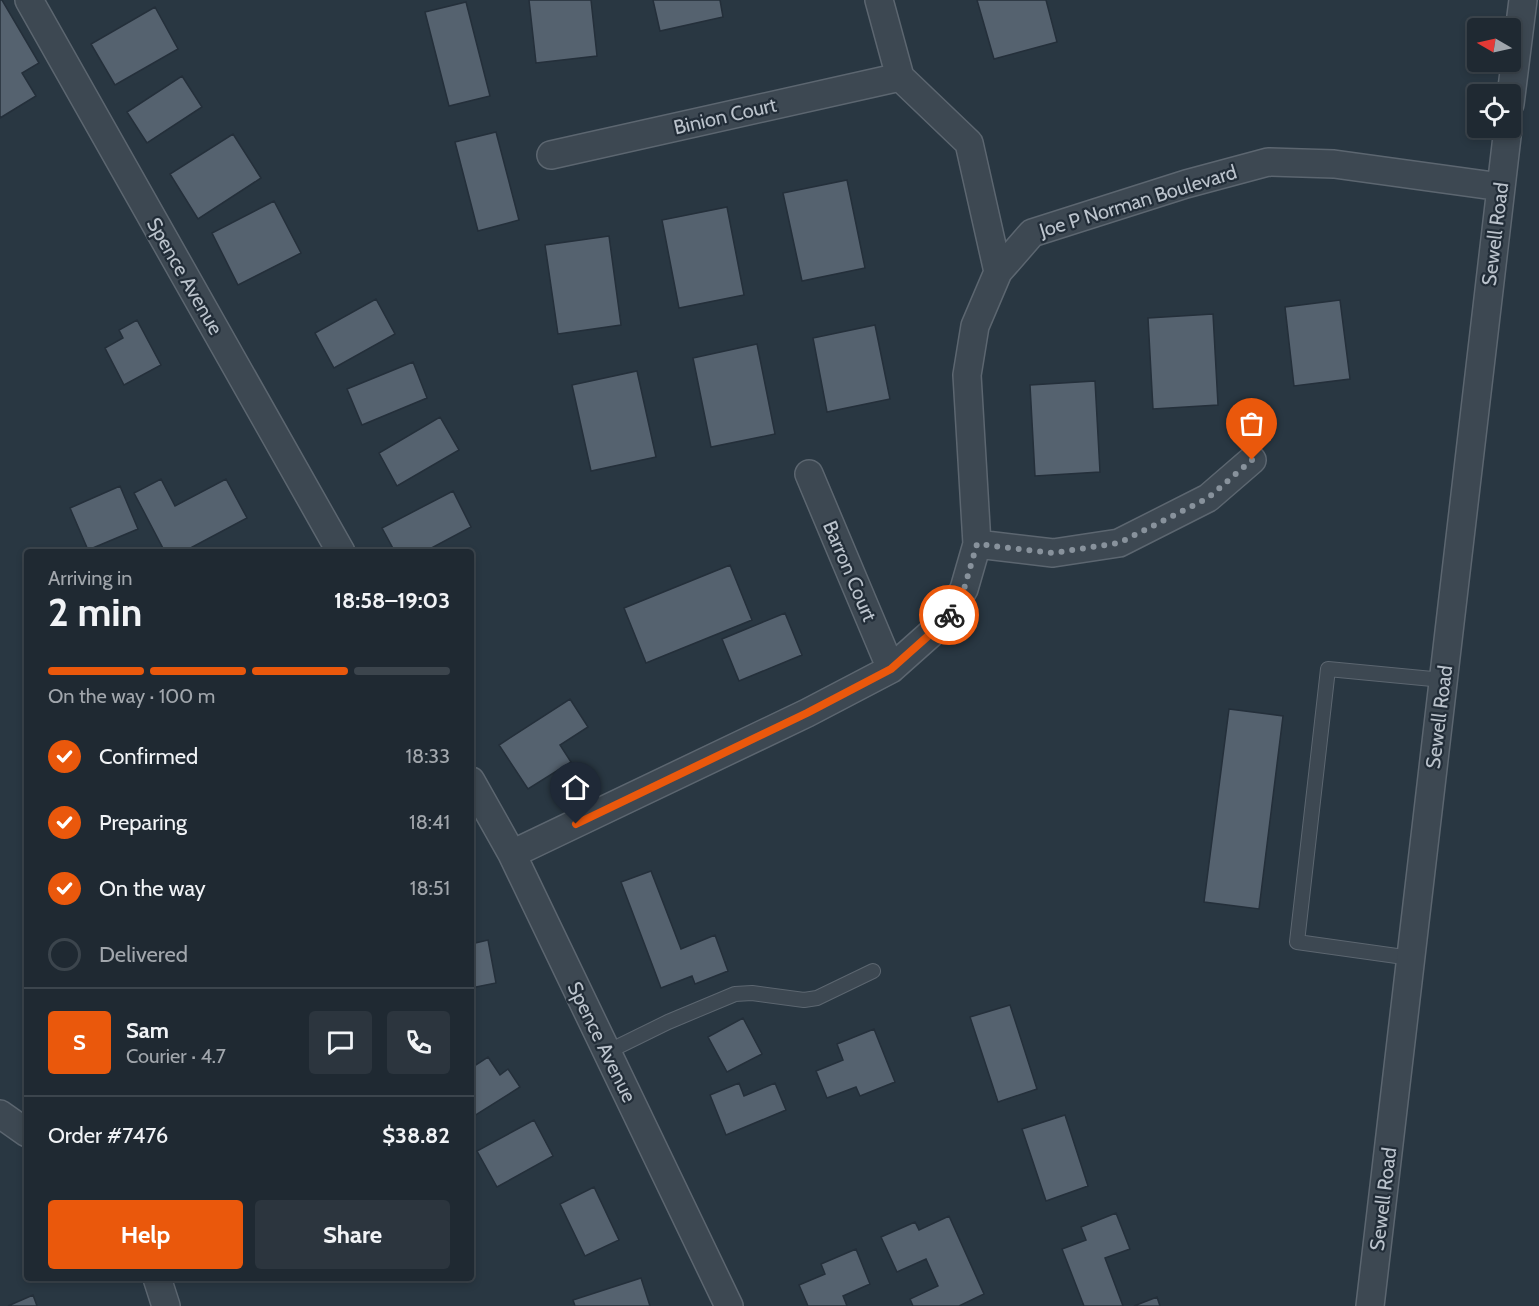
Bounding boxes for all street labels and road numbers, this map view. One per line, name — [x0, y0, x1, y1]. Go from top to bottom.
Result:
street label: Binion Court — [671, 92, 779, 139]
street label: Joe P Norman Boulevard — [1035, 160, 1240, 243]
street label: Sewell Road — [1477, 181, 1513, 287]
street label: Spence Avenue — [142, 213, 228, 339]
street label: Barron Court — [818, 517, 882, 625]
street label: Sewell Road — [1421, 664, 1457, 770]
street label: Spence Avenue — [562, 978, 642, 1106]
street label: Sewell Road — [1365, 1146, 1401, 1252]

